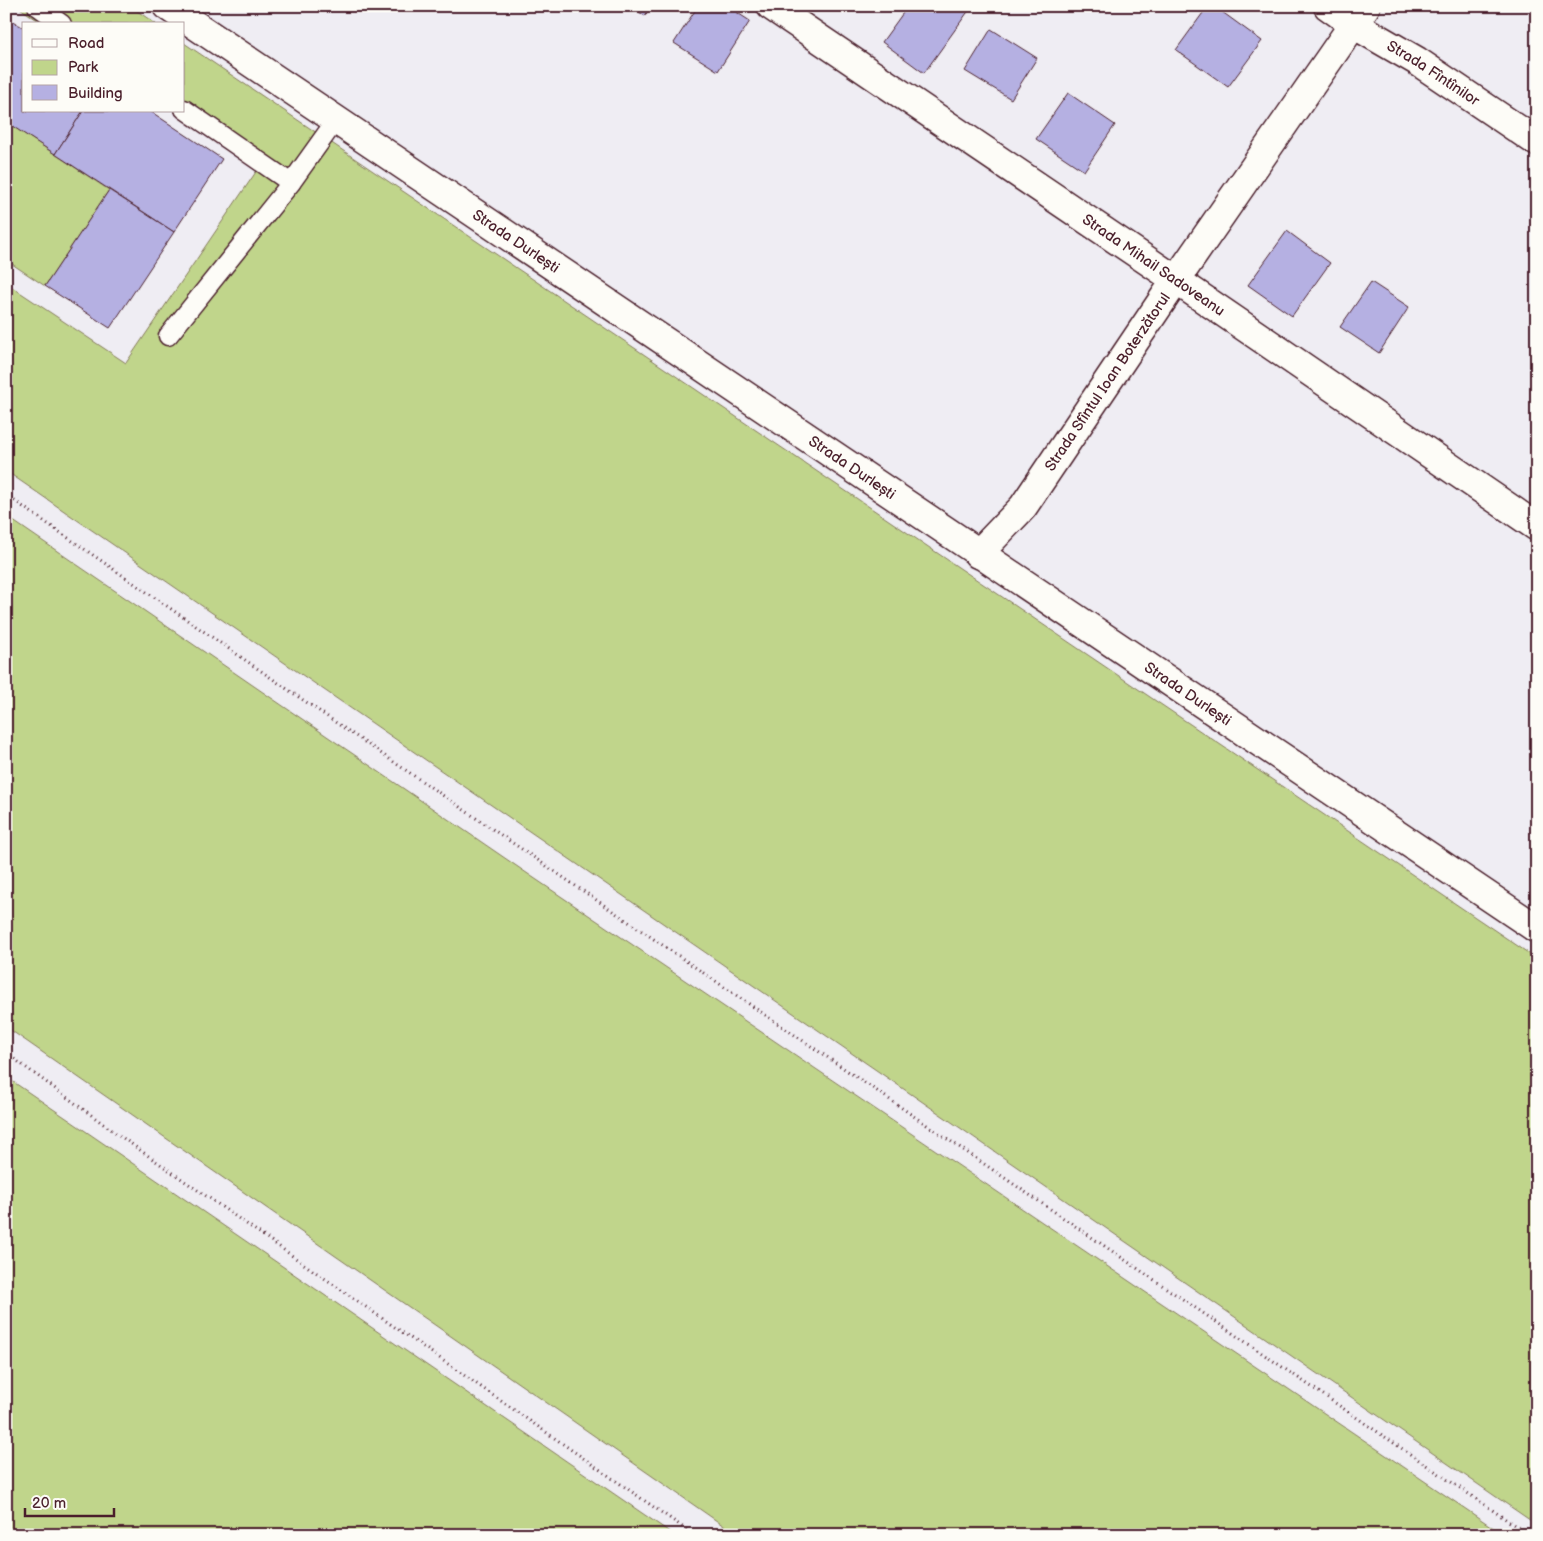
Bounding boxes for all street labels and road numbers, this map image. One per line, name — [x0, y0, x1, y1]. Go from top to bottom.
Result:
street label: Strada Fîntînilor — [1383, 37, 1484, 111]
street label: Strada Durlești — [469, 206, 563, 278]
street label: Strada Mihail Sadoveanu — [1078, 210, 1228, 321]
street label: Strada Sfîntul Ioan Boterzătorul — [1041, 289, 1175, 475]
street label: Strada Durlești — [805, 432, 899, 504]
street label: Strada Durlești — [1140, 658, 1235, 730]

